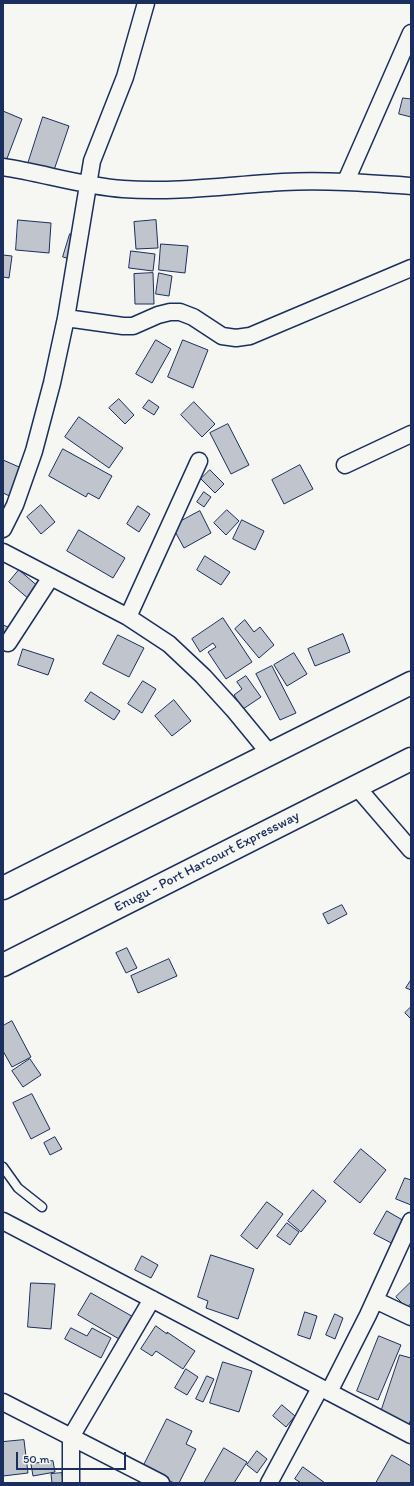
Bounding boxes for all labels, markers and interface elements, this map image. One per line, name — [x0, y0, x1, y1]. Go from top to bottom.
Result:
street label: Enugu - Port Harcourt Expressway — [112, 808, 302, 916]
scale bar — [18, 1444, 128, 1470]
text: 50 m — [23, 1452, 49, 1466]

